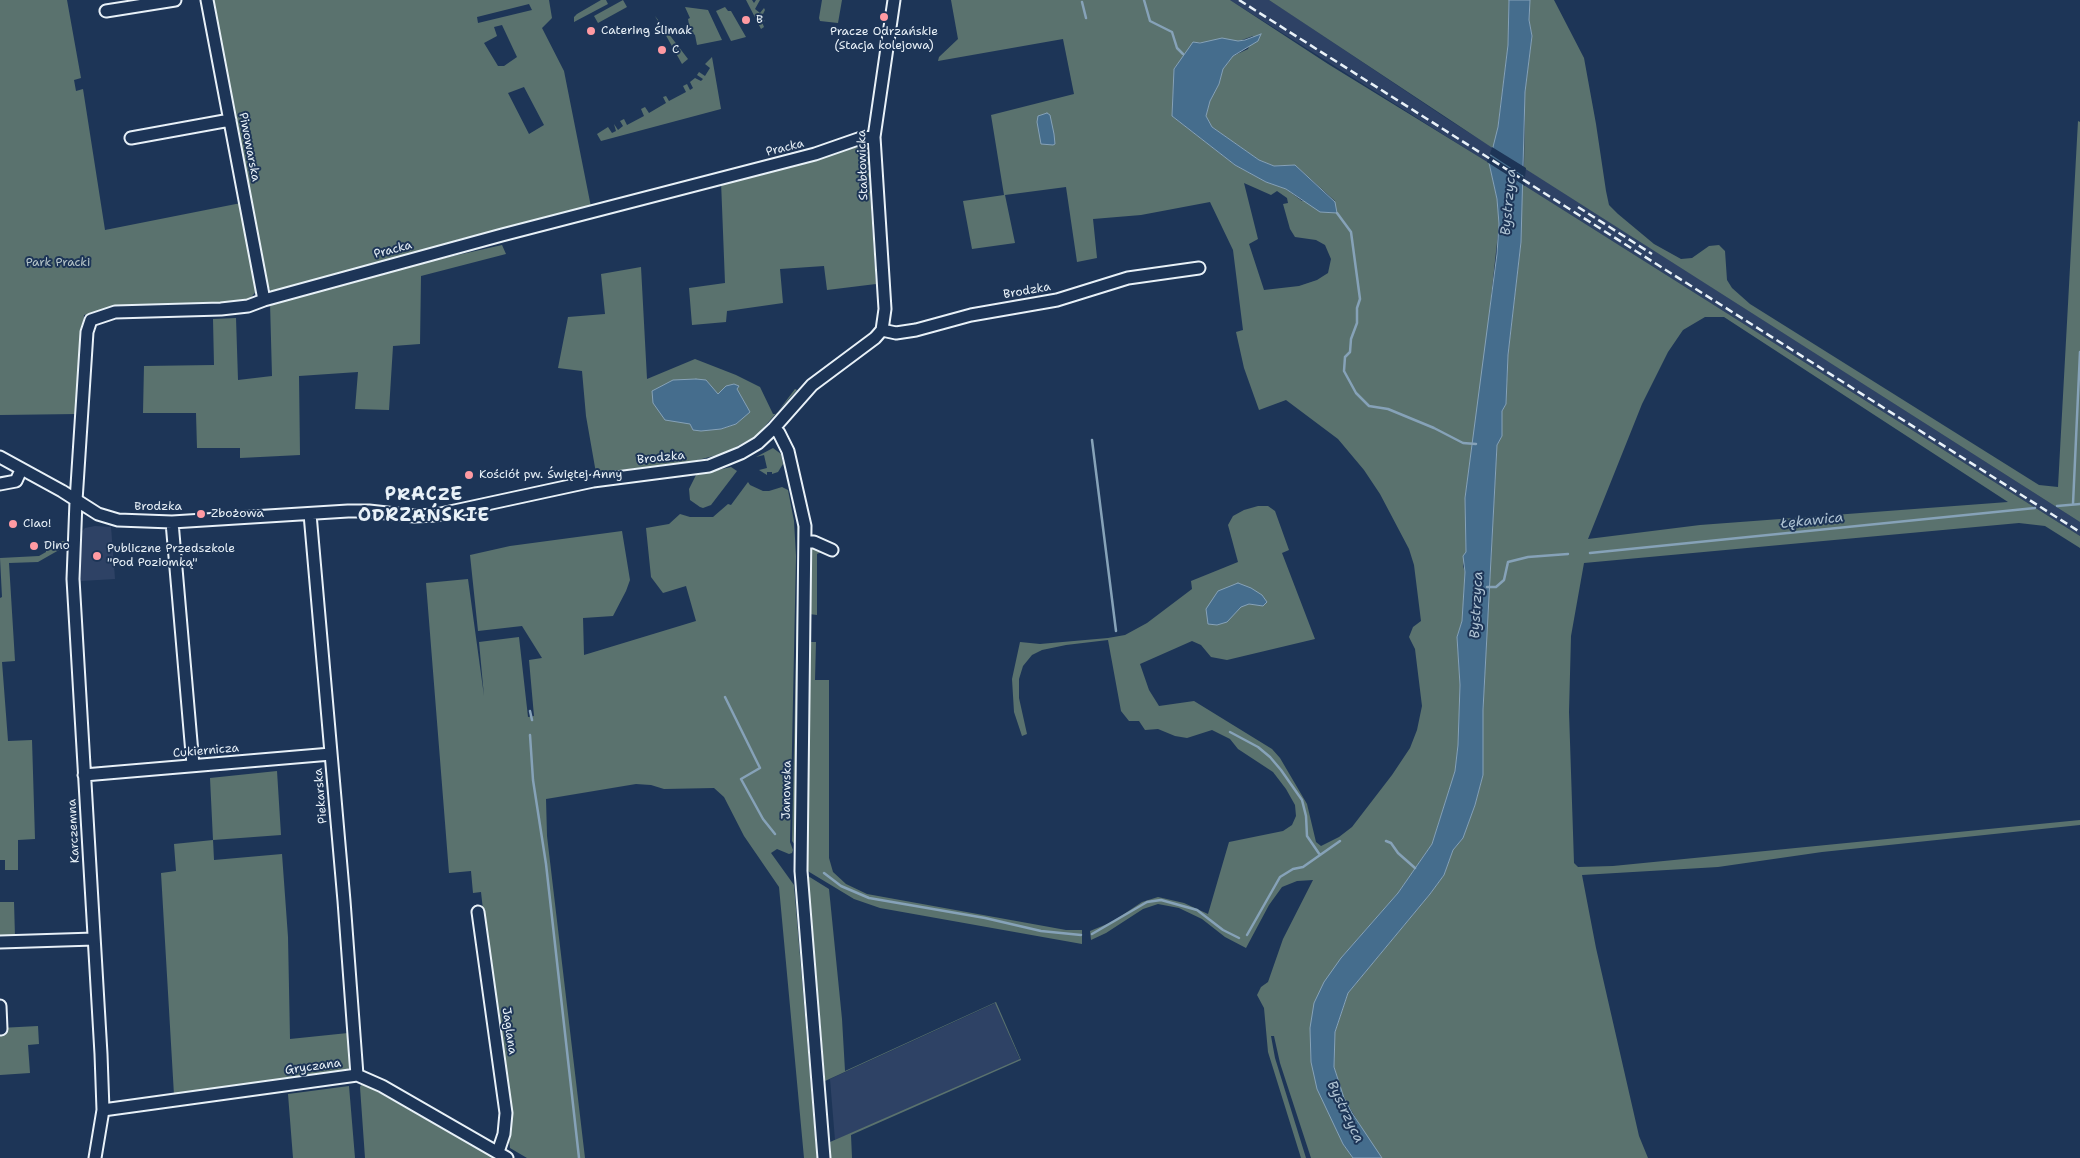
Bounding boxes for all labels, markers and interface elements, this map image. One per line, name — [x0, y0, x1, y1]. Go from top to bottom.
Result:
marker: Pracze Odrzańskie (Stacja kolejowa) — [878, 11, 890, 23]
place label: B — [756, 13, 763, 27]
marker: B — [740, 14, 752, 26]
place label: Catering Ślimak — [601, 24, 692, 38]
marker: Catering Ślimak — [585, 25, 597, 37]
place label: Pracze Odrzańskie (Stacja kolejowa) — [830, 25, 938, 53]
place label: C — [672, 43, 679, 57]
marker: C — [656, 44, 668, 56]
street label: Piwowarska — [235, 111, 263, 183]
street label: Stabłowicka — [855, 129, 871, 201]
street label: Pracka — [764, 136, 806, 160]
water label: Bystrzyca — [1498, 168, 1520, 236]
street label: Pracka — [372, 238, 414, 262]
park label: Park Pracki — [26, 256, 90, 270]
street label: Brodzka — [1002, 280, 1052, 302]
street label: Brodzka — [637, 448, 685, 468]
place label: Kościół pw. Świętej Anny — [479, 468, 622, 482]
marker: Kościół pw. Świętej Anny — [463, 469, 475, 481]
district label: PRACZE ODRZAŃSKIE — [357, 484, 491, 526]
street label: Brodzka — [134, 500, 182, 514]
place label: Zbożowa — [211, 507, 264, 521]
marker: Zbożowa — [195, 508, 207, 520]
water label: Łękawica — [1780, 509, 1844, 533]
place label: Ciao! — [23, 517, 51, 531]
marker: Ciao! — [7, 518, 19, 530]
place label: Dino — [44, 539, 70, 553]
marker: Dino — [28, 540, 40, 552]
place label: Publiczne Przedszkole "Pod Poziomką" — [107, 542, 235, 570]
marker: Publiczne Przedszkole "Pod Poziomką" — [91, 550, 103, 562]
water label: Bystrzyca — [1467, 571, 1487, 639]
street label: Cukiernicza — [172, 741, 240, 761]
street label: Janowska — [779, 760, 795, 820]
street label: Piekarska — [311, 768, 331, 824]
street label: Karczemna — [65, 799, 83, 863]
street label: Jaglana — [499, 1006, 519, 1056]
street label: Gryczana — [284, 1056, 342, 1078]
water label: Bystrzyca — [1323, 1078, 1367, 1146]

